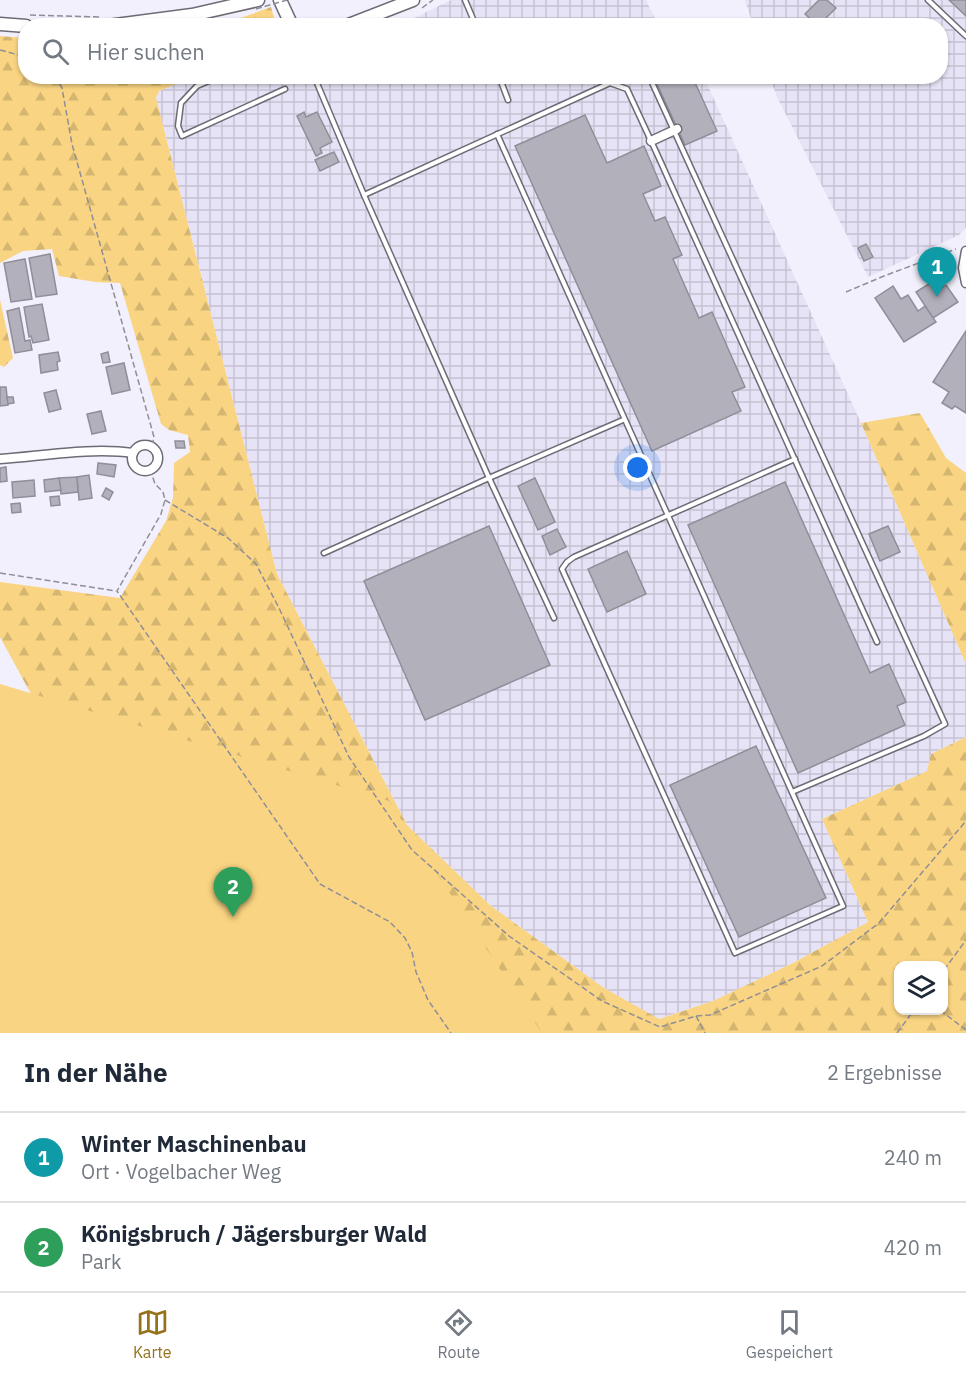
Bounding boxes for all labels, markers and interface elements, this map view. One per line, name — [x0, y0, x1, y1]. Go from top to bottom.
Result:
search box — [18, 18, 948, 84]
icon: search — [39, 35, 72, 68]
text: Hier suchen — [87, 37, 205, 66]
pin: 1 — [918, 248, 956, 297]
your location — [623, 453, 652, 482]
pin: 2 — [214, 868, 252, 917]
map controls — [894, 961, 948, 1015]
button: layers — [894, 961, 948, 1015]
text: In der Nähe — [24, 1055, 168, 1089]
text: 2 Ergebnisse — [827, 1059, 942, 1086]
text: Winter Maschinenbau — [81, 1129, 307, 1158]
text: 1 — [38, 1144, 50, 1171]
text: 240 m — [884, 1144, 942, 1171]
text: Ort · Vogelbacher Weg — [81, 1158, 281, 1185]
text: Königsbruch / Jägersburger Wald — [81, 1219, 427, 1248]
text: 2 — [38, 1234, 50, 1261]
text: 420 m — [884, 1234, 942, 1261]
text: Park — [81, 1248, 121, 1275]
tab: Karte — [133, 1306, 172, 1362]
tab: Route — [438, 1306, 480, 1362]
tab: Gespeichert — [746, 1306, 833, 1362]

